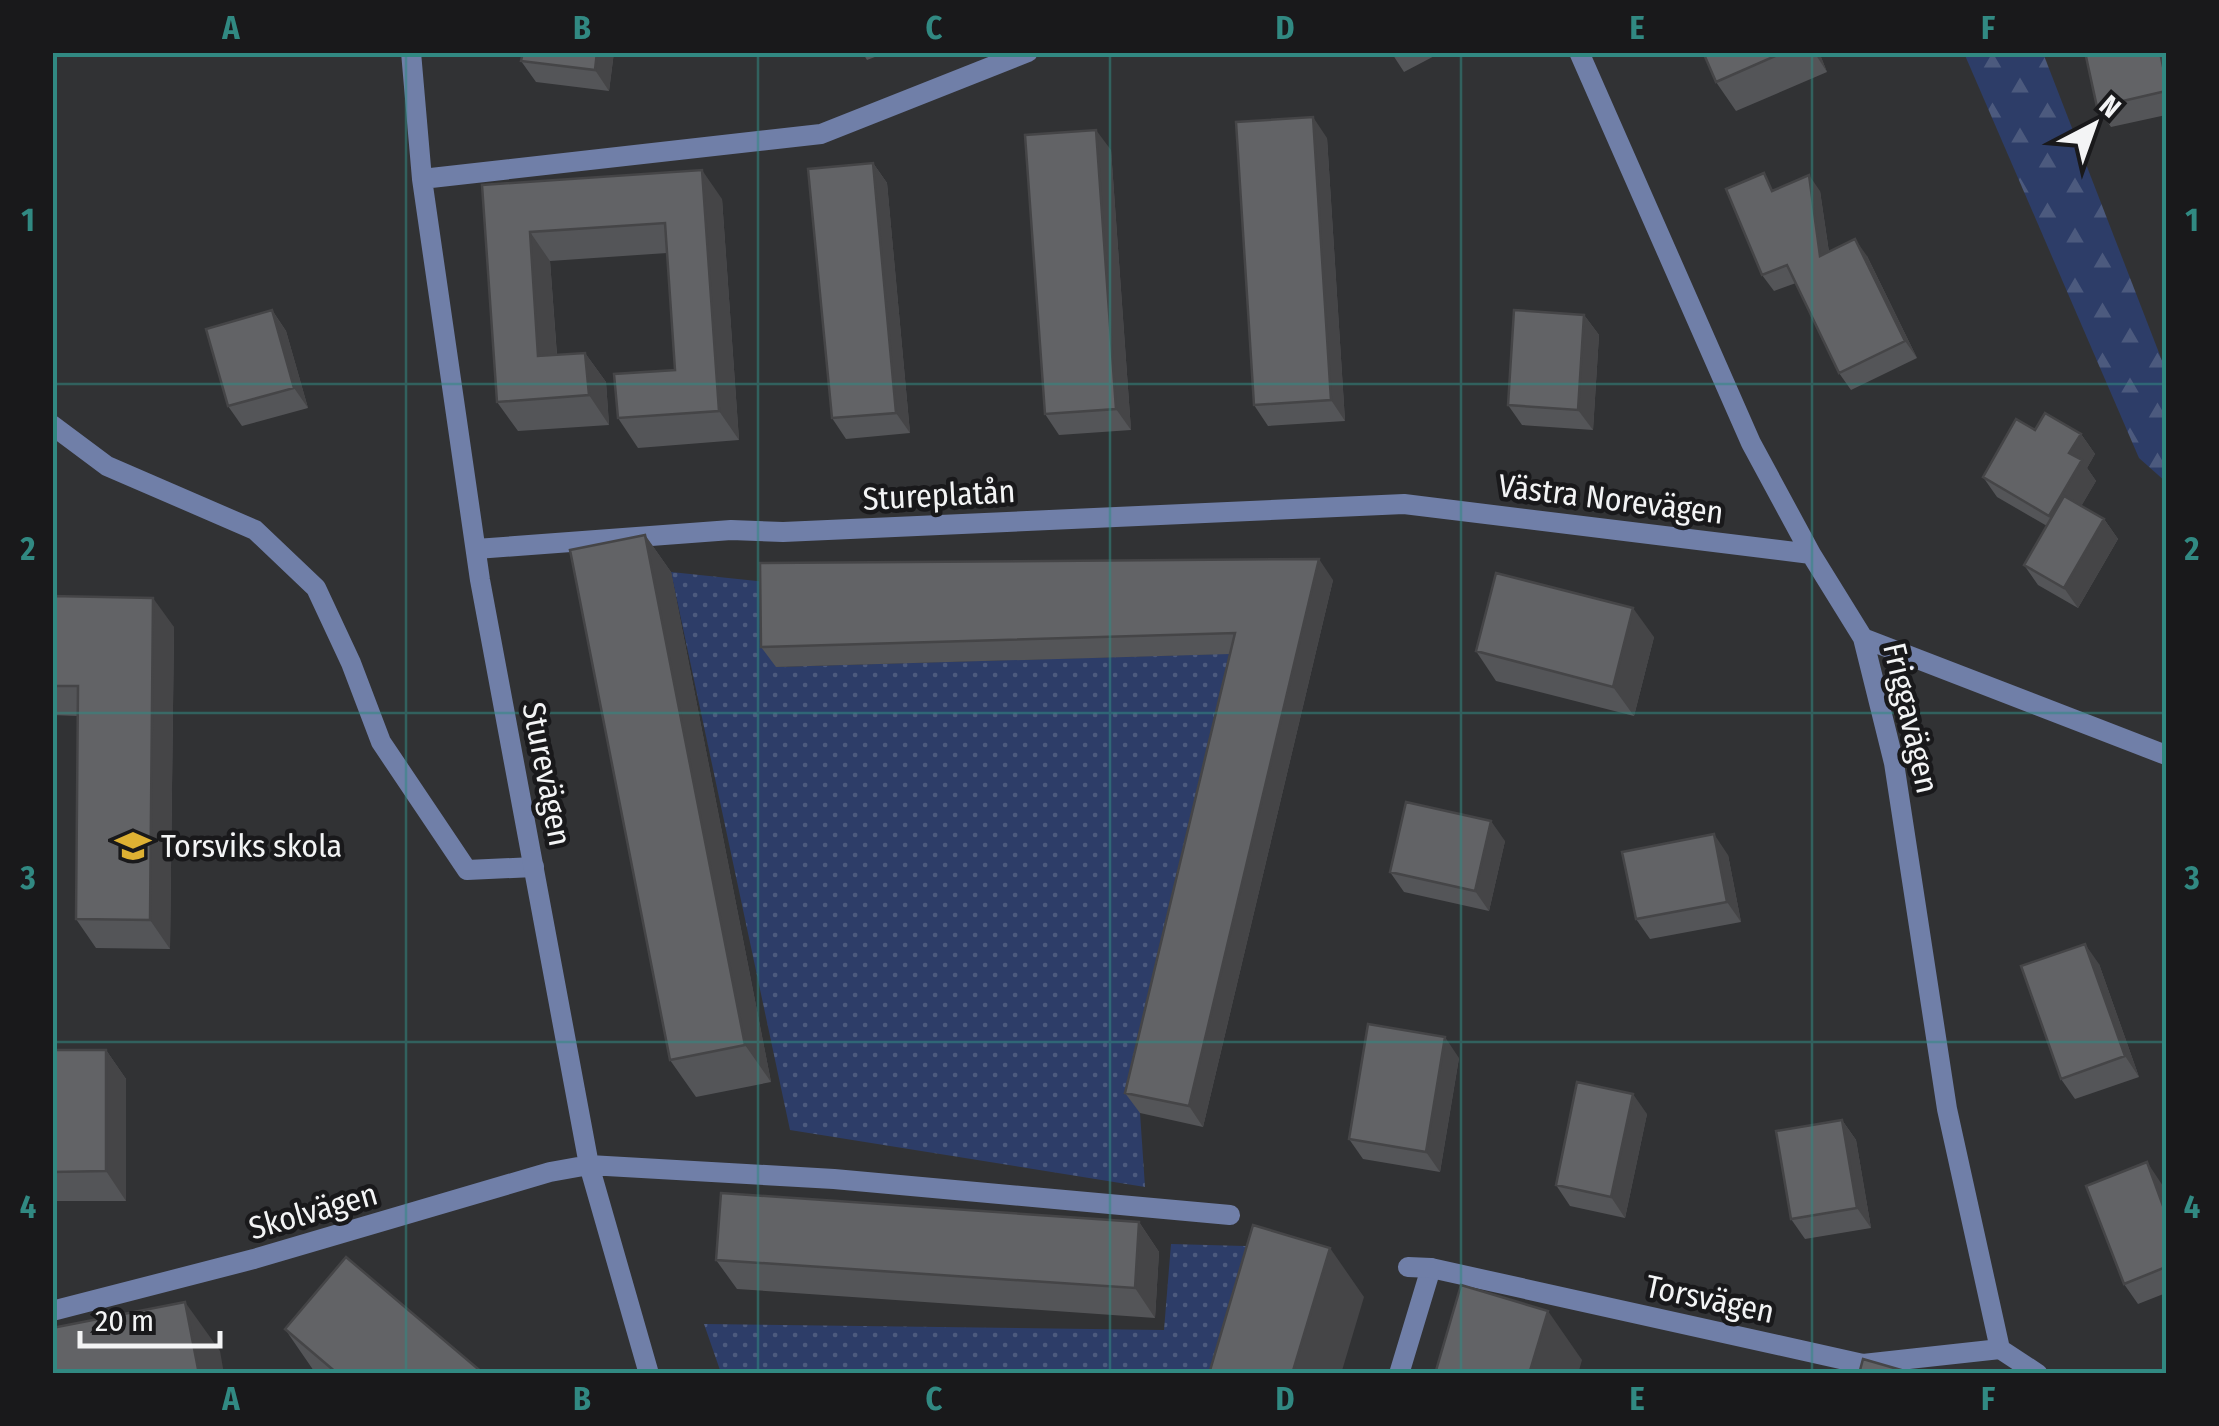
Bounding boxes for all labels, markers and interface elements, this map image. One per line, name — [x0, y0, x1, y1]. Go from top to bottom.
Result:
text: A — [221, 9, 240, 47]
text: B — [573, 9, 591, 47]
text: C — [926, 9, 943, 47]
text: D — [1275, 9, 1295, 47]
text: E — [1629, 9, 1645, 47]
text: F — [1981, 9, 1995, 47]
north arrow — [2044, 75, 2144, 175]
text: N — [2093, 89, 2127, 124]
text: 1 — [21, 201, 35, 239]
text: 1 — [2185, 201, 2199, 239]
street label: Västra Norevägen — [1496, 466, 1726, 532]
street label: Stureplatån — [862, 472, 1016, 518]
text: 2 — [20, 530, 36, 568]
text: 2 — [2184, 530, 2200, 568]
street label: Friggavägen — [1875, 639, 1947, 797]
street label: Sturevägen — [514, 699, 580, 849]
school or university icon: Torsviks skola — [114, 827, 152, 865]
place label: Torsviks skola — [161, 827, 342, 865]
text: 3 — [19, 859, 36, 897]
text: 3 — [2183, 859, 2200, 897]
street label: Skolvägen — [244, 1175, 382, 1247]
text: 4 — [20, 1188, 36, 1226]
text: 4 — [2184, 1188, 2200, 1226]
street label: Torsvägen — [1642, 1267, 1778, 1331]
scale bar — [80, 1286, 220, 1348]
text: 20 m — [95, 1303, 154, 1339]
text: A — [221, 1380, 240, 1418]
text: B — [573, 1380, 591, 1418]
text: C — [926, 1380, 943, 1418]
text: D — [1275, 1380, 1295, 1418]
text: E — [1629, 1380, 1645, 1418]
text: F — [1981, 1380, 1995, 1418]

